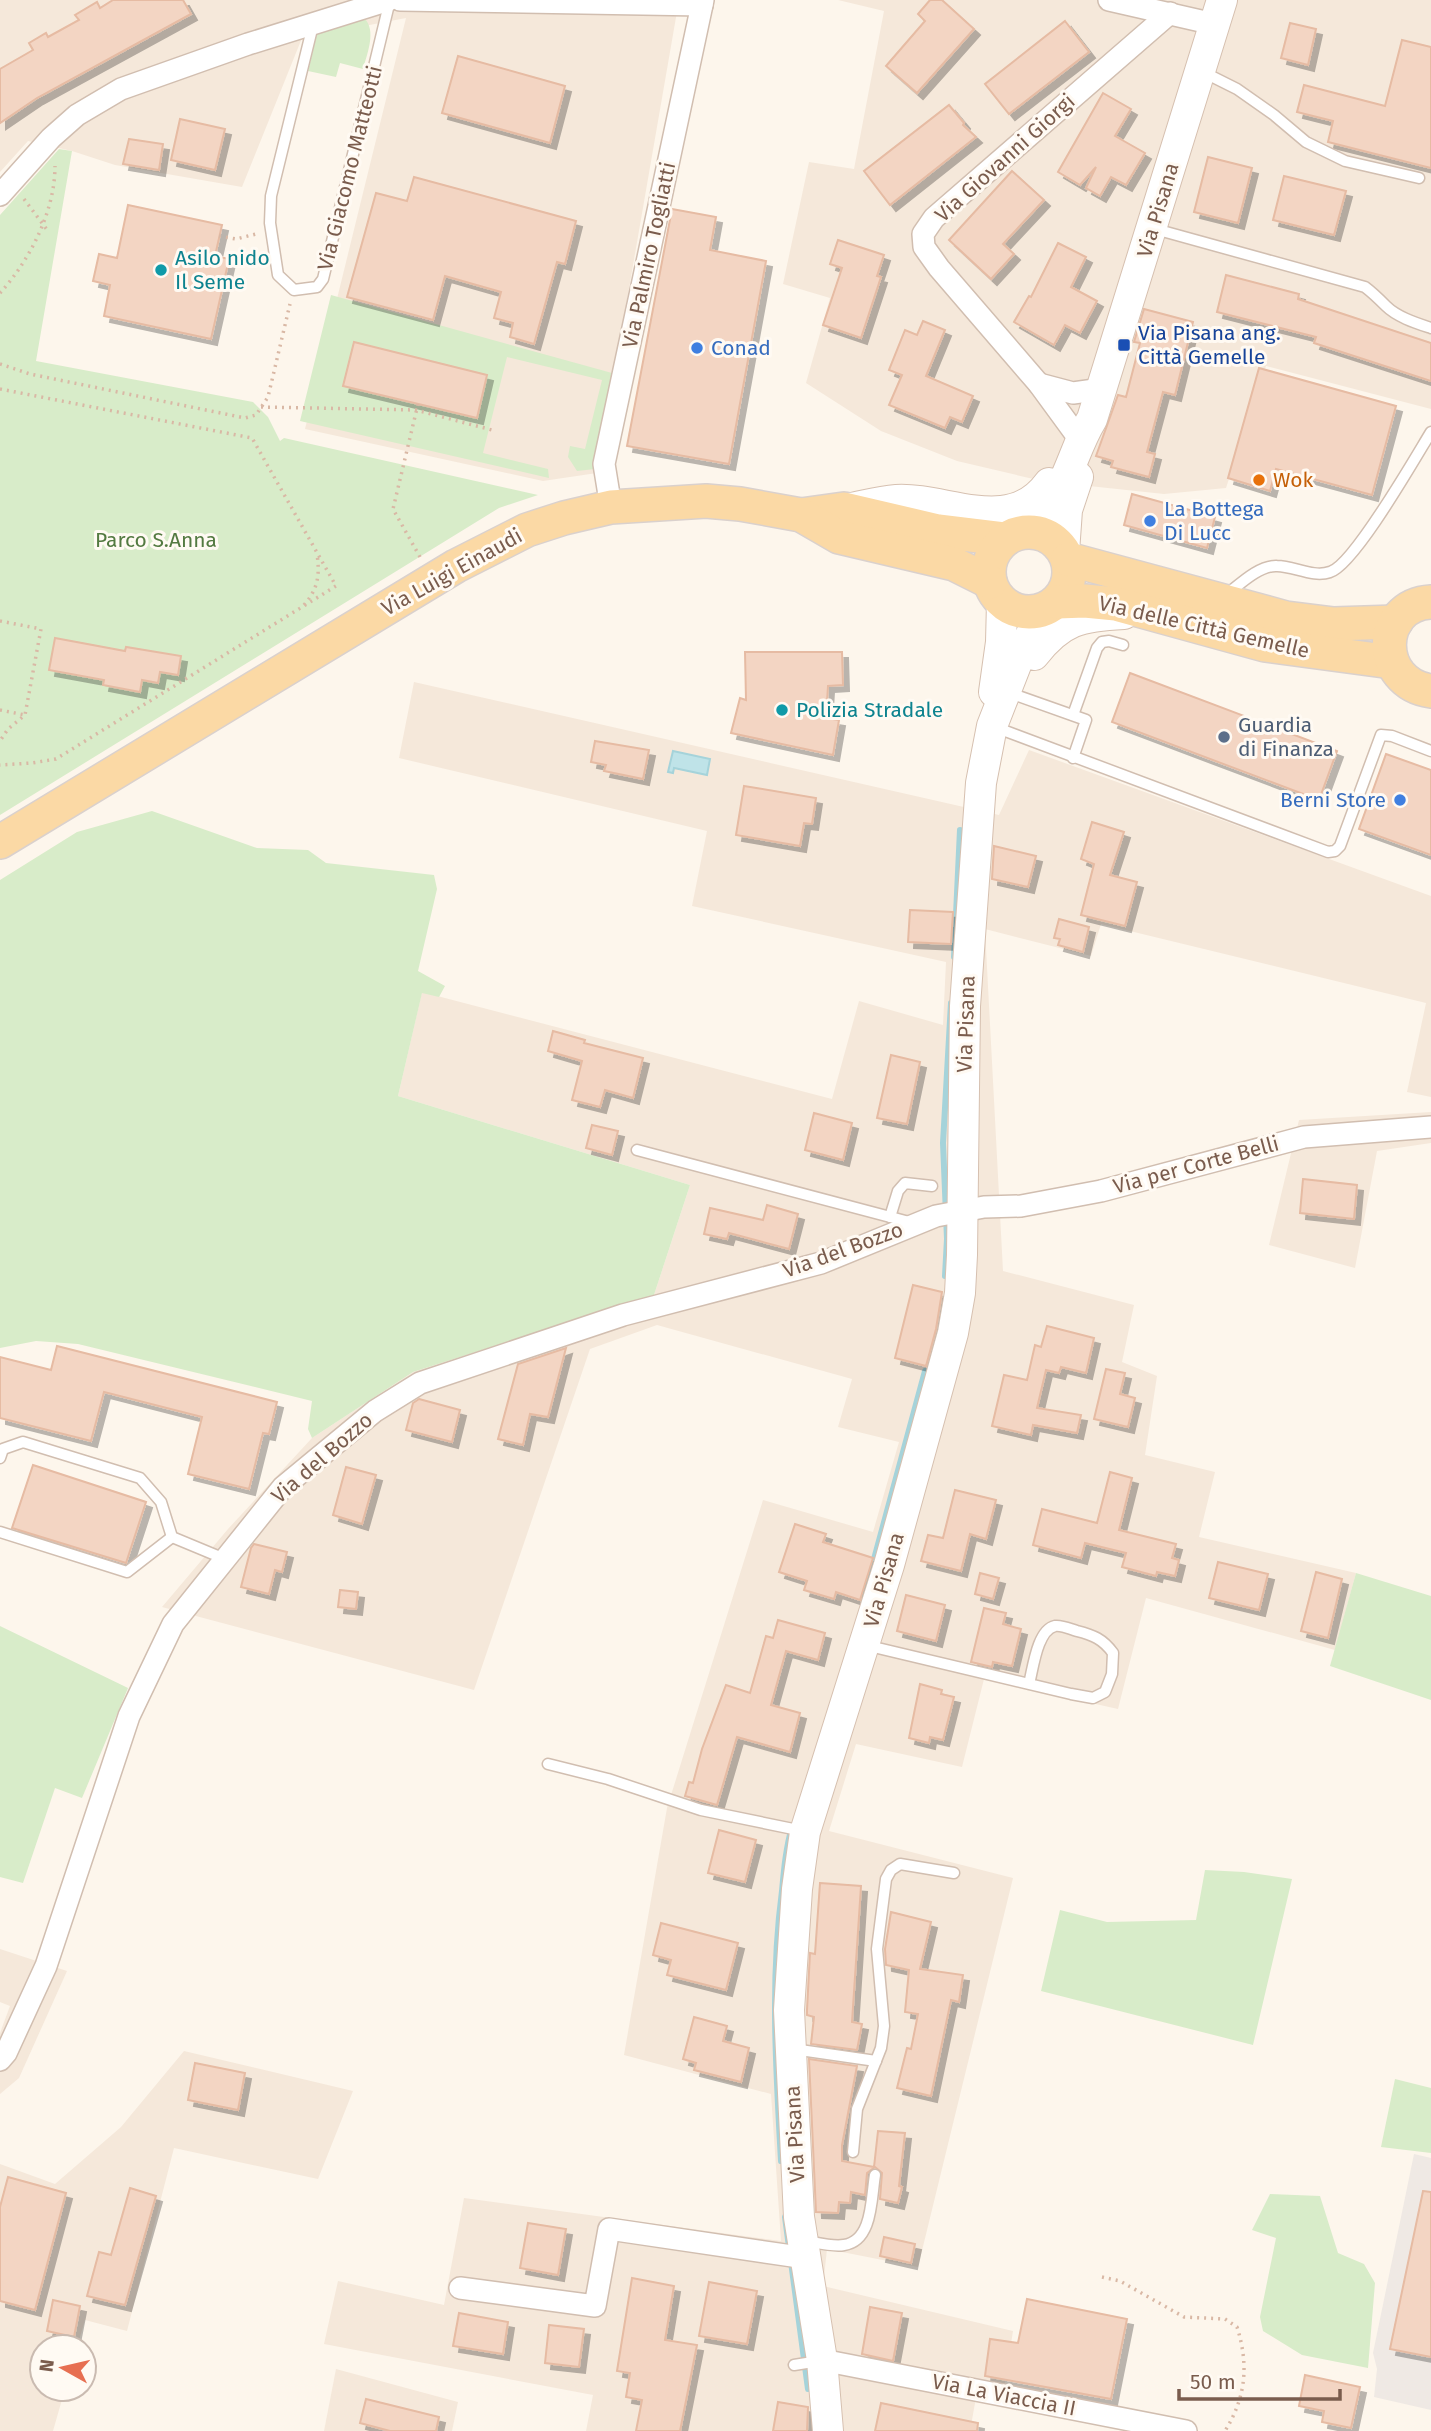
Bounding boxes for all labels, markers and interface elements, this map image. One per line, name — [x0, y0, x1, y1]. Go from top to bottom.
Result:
street label: Via Giacomo Matteotti — [312, 63, 388, 273]
street label: Via Giovanni Giorgi — [930, 88, 1080, 228]
street label: Via Palmiro Togliatti — [617, 160, 681, 350]
street label: Via Pisana — [1131, 160, 1185, 260]
place label: Asilo nido Il Seme — [175, 245, 270, 295]
marker: Asilo nido Il Seme — [153, 262, 169, 278]
place label: Via Pisana ang. Città Gemelle — [1138, 320, 1281, 370]
place label: Conad — [711, 335, 771, 361]
marker: Via Pisana ang. Città Gemelle — [1116, 337, 1132, 353]
marker: Conad — [689, 340, 705, 356]
place label: Wok — [1273, 467, 1313, 493]
marker: Wok — [1251, 472, 1267, 488]
place label: La Bottega Di Lucc — [1164, 496, 1265, 546]
marker: La Bottega Di Lucc — [1142, 513, 1158, 529]
street label: Via Luigi Einaudi — [377, 523, 527, 621]
park label: Parco S.Anna — [95, 527, 217, 553]
street label: Via delle Città Gemelle — [1096, 590, 1312, 664]
place label: Polizia Stradale — [796, 697, 943, 723]
marker: Polizia Stradale — [774, 702, 790, 718]
place label: Guardia di Finanza — [1238, 712, 1334, 762]
marker: Guardia di Finanza — [1216, 729, 1232, 745]
place label: Berni Store — [1280, 787, 1386, 813]
marker: Berni Store — [1392, 792, 1408, 808]
street label: Via Pisana — [951, 975, 981, 1073]
street label: Via per Corte Belli — [1110, 1130, 1282, 1200]
street label: Via del Bozzo — [780, 1216, 906, 1284]
street label: Via del Bozzo — [266, 1407, 378, 1509]
street label: Via Pisana — [858, 1530, 910, 1630]
street label: Via Pisana — [779, 2085, 811, 2183]
north arrow — [28, 2333, 98, 2403]
text: N — [34, 2358, 59, 2374]
scale bar — [1179, 2358, 1340, 2402]
street label: Via La Viaccia II — [930, 2368, 1078, 2422]
text: 50 m — [1190, 2369, 1236, 2395]

